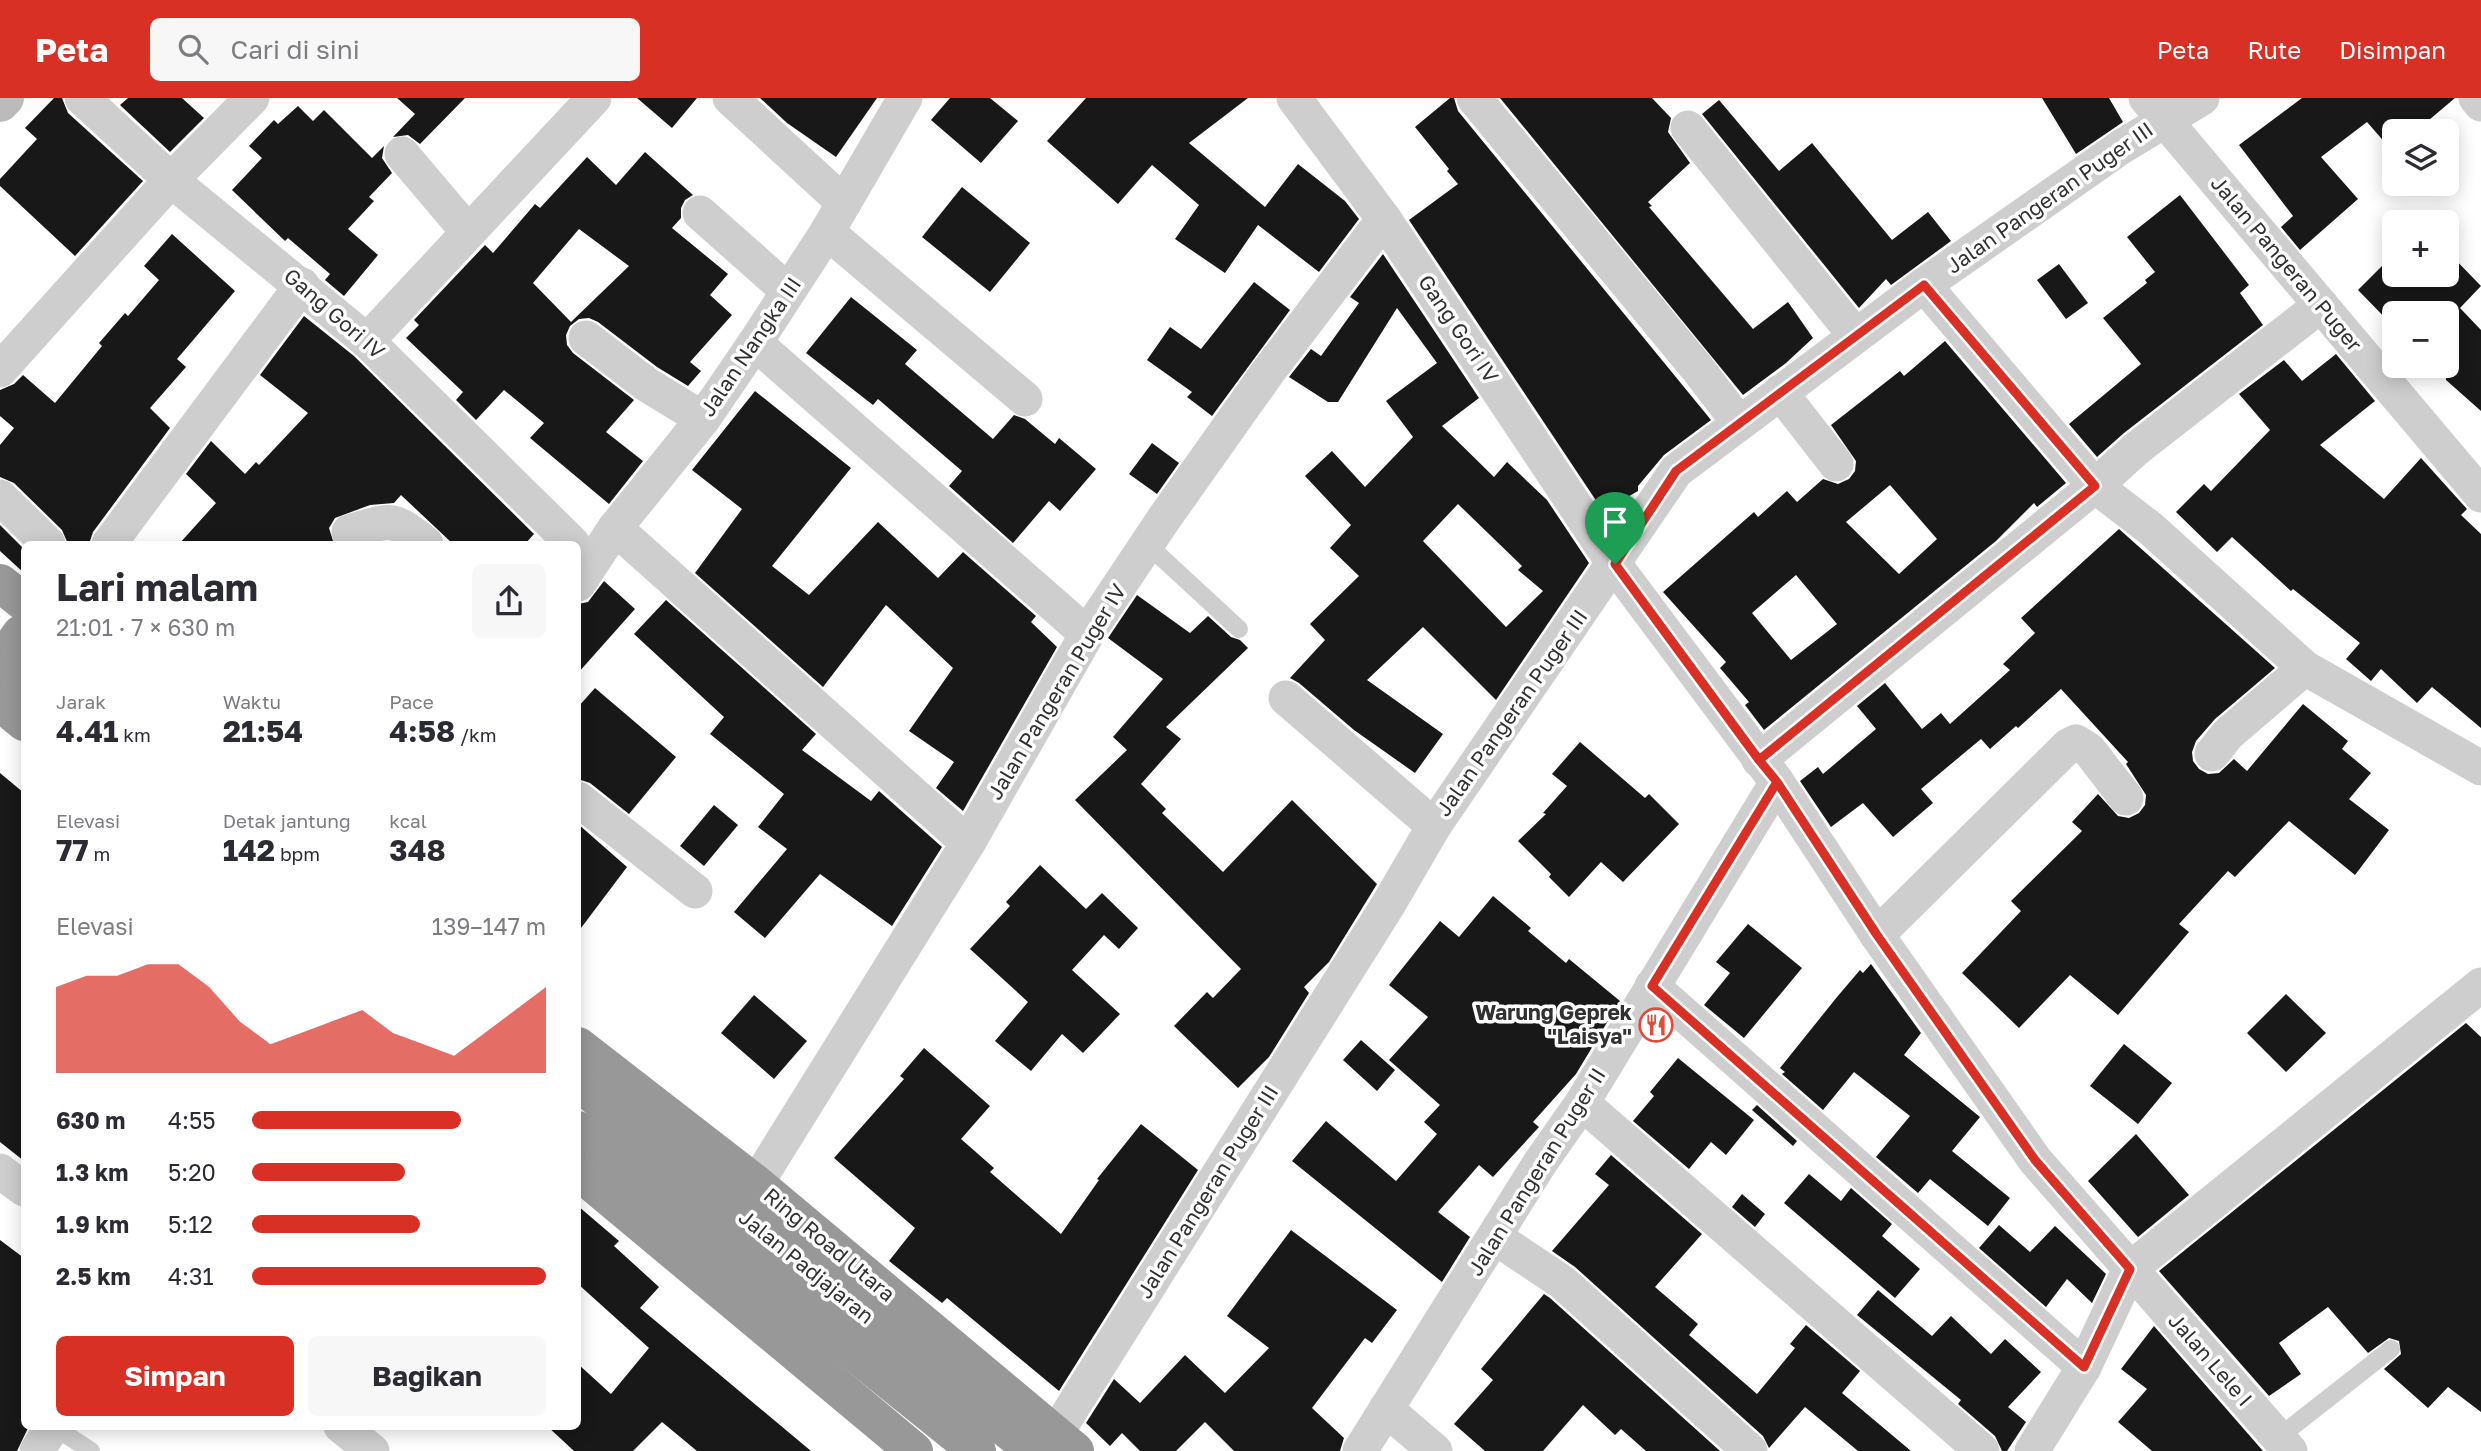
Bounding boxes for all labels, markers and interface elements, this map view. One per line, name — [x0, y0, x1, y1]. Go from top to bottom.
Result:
search box — [150, 18, 640, 81]
text: Peta — [35, 30, 108, 69]
icon: search — [174, 30, 212, 68]
text: Cari di sini — [230, 34, 360, 65]
text: Peta — [2157, 35, 2209, 64]
text: Rute — [2247, 35, 2301, 64]
text: Disimpan — [2339, 35, 2446, 64]
street label: Jalan Pangeran Puger III — [1941, 116, 2158, 279]
map controls — [2382, 119, 2459, 378]
button: layers — [2382, 119, 2459, 196]
street label: Jalan Pangeran Puger — [2206, 170, 2368, 357]
button: + — [2382, 210, 2459, 287]
street label: Gang Gori IV — [279, 262, 390, 364]
street label: Gang Gori IV — [1413, 269, 1505, 387]
street label: Jalan Nangka III — [694, 272, 806, 421]
button: − — [2382, 301, 2459, 378]
pin — [1585, 492, 1645, 564]
icon: arrive — [1596, 503, 1634, 541]
text: Lari malam — [56, 564, 258, 609]
button: share — [472, 564, 546, 638]
street label: Jalan Pangeran Puger IV — [981, 579, 1131, 804]
street label: Jalan Pangeran Puger III — [1430, 604, 1593, 821]
text: 21:01 · 7 × 630 m — [56, 613, 235, 641]
text: Jarak — [56, 690, 106, 713]
text: Waktu — [223, 690, 281, 713]
text: Pace — [389, 690, 434, 713]
text: 4.41 — [56, 713, 119, 749]
text: 21:54 — [223, 713, 303, 749]
text: 4:58 — [389, 713, 455, 749]
text: km — [119, 723, 151, 746]
text: /km — [455, 723, 497, 746]
text: Elevasi — [56, 809, 120, 832]
text: Detak jantung — [223, 809, 351, 832]
text: kcal — [389, 809, 427, 832]
text: 77 — [56, 832, 89, 868]
text: 142 — [223, 832, 275, 868]
text: 348 — [389, 832, 446, 868]
text: m — [89, 842, 110, 865]
text: bpm — [275, 842, 320, 865]
text: Elevasi — [56, 912, 134, 940]
text: 139–147 m — [432, 912, 546, 940]
place label: Warung Geprek "Laisya" — [1475, 999, 1632, 1049]
restaurant icon: Warung Geprek "Laisya" — [1637, 1006, 1675, 1044]
street label: Jalan Pangeran Puger II — [1462, 1063, 1611, 1280]
street label: Jalan Pangeran Puger III — [1131, 1080, 1283, 1303]
text: 630 m — [56, 1106, 125, 1134]
text: 4:55 — [168, 1106, 216, 1134]
text: 1.3 km — [56, 1158, 128, 1186]
text: 5:20 — [168, 1158, 216, 1186]
street label: Ring Road Utara — [759, 1182, 900, 1307]
street label: Jalan Padjajaran — [734, 1204, 879, 1329]
text: 1.9 km — [56, 1210, 129, 1238]
text: 5:12 — [168, 1210, 213, 1238]
text: 2.5 km — [56, 1262, 131, 1290]
text: 4:31 — [168, 1262, 214, 1290]
street label: Jalan Lele I — [2163, 1308, 2258, 1411]
button: Simpan — [56, 1336, 294, 1416]
button: Bagikan — [308, 1336, 546, 1416]

